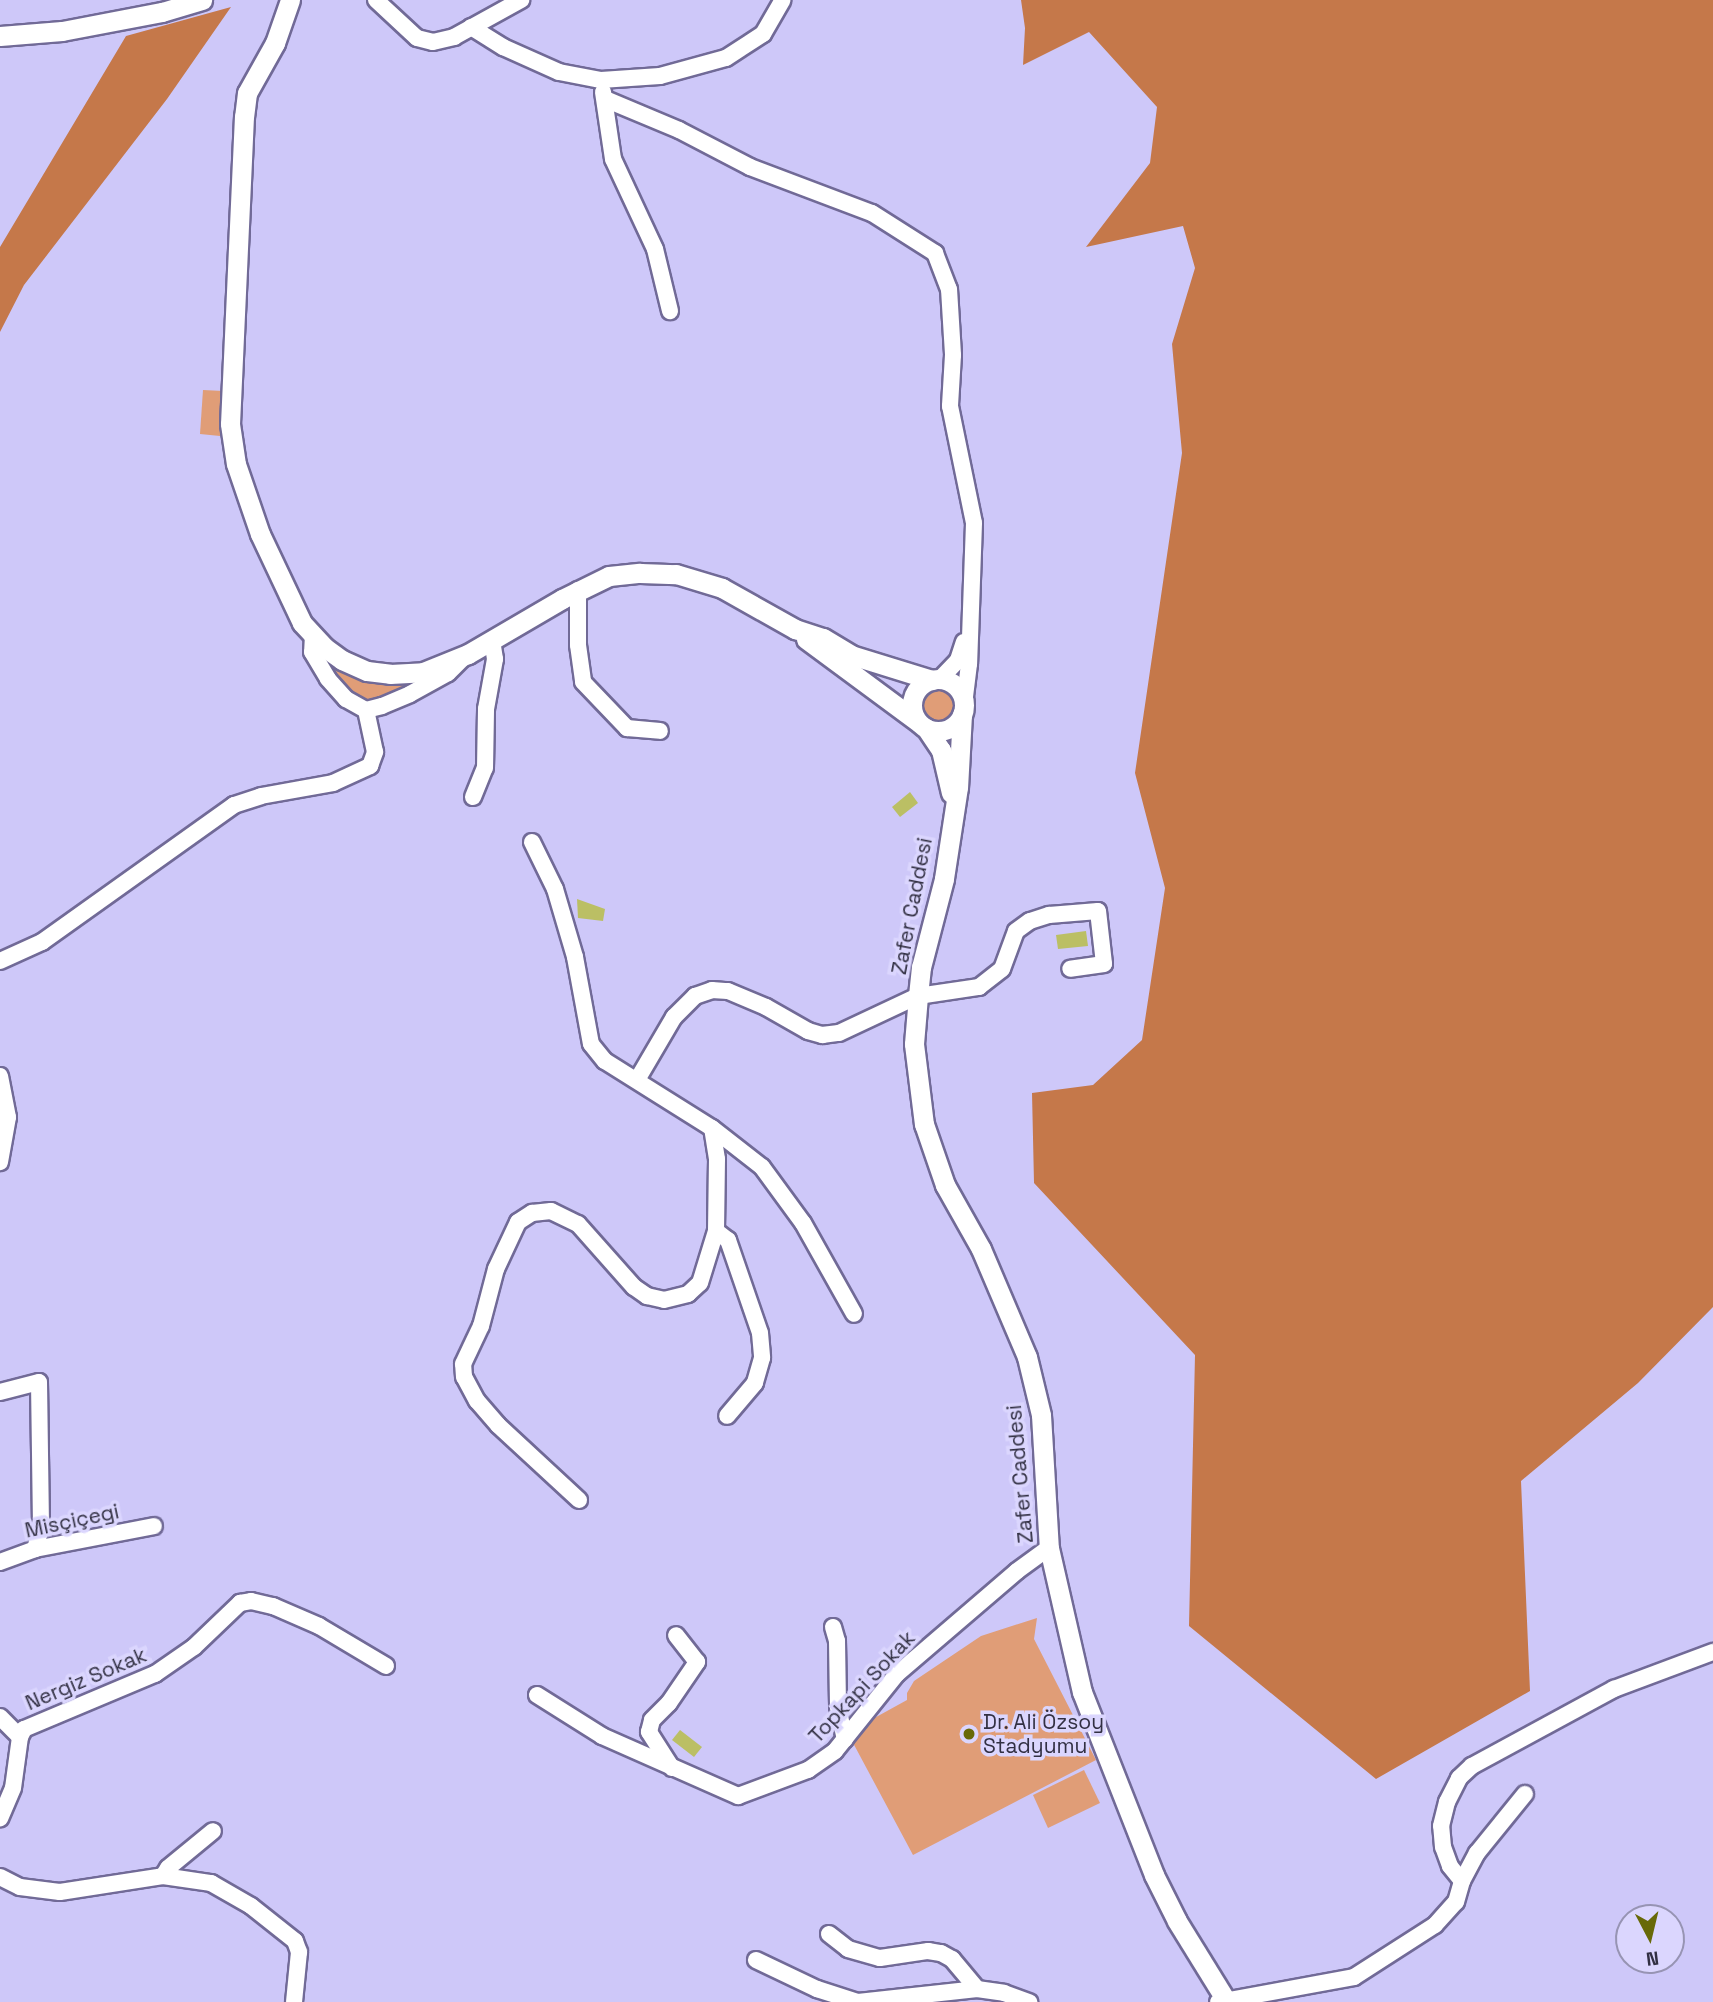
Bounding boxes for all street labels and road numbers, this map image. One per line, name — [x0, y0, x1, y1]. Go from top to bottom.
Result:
street label: Zafer Caddesi — [886, 835, 938, 977]
street label: Zafer Caddesi — [1001, 1404, 1039, 1544]
street label: Misçiçegi — [23, 1499, 121, 1543]
street label: Topkapi Sokak — [804, 1626, 920, 1748]
street label: Nergiz Sokak — [22, 1642, 150, 1716]

